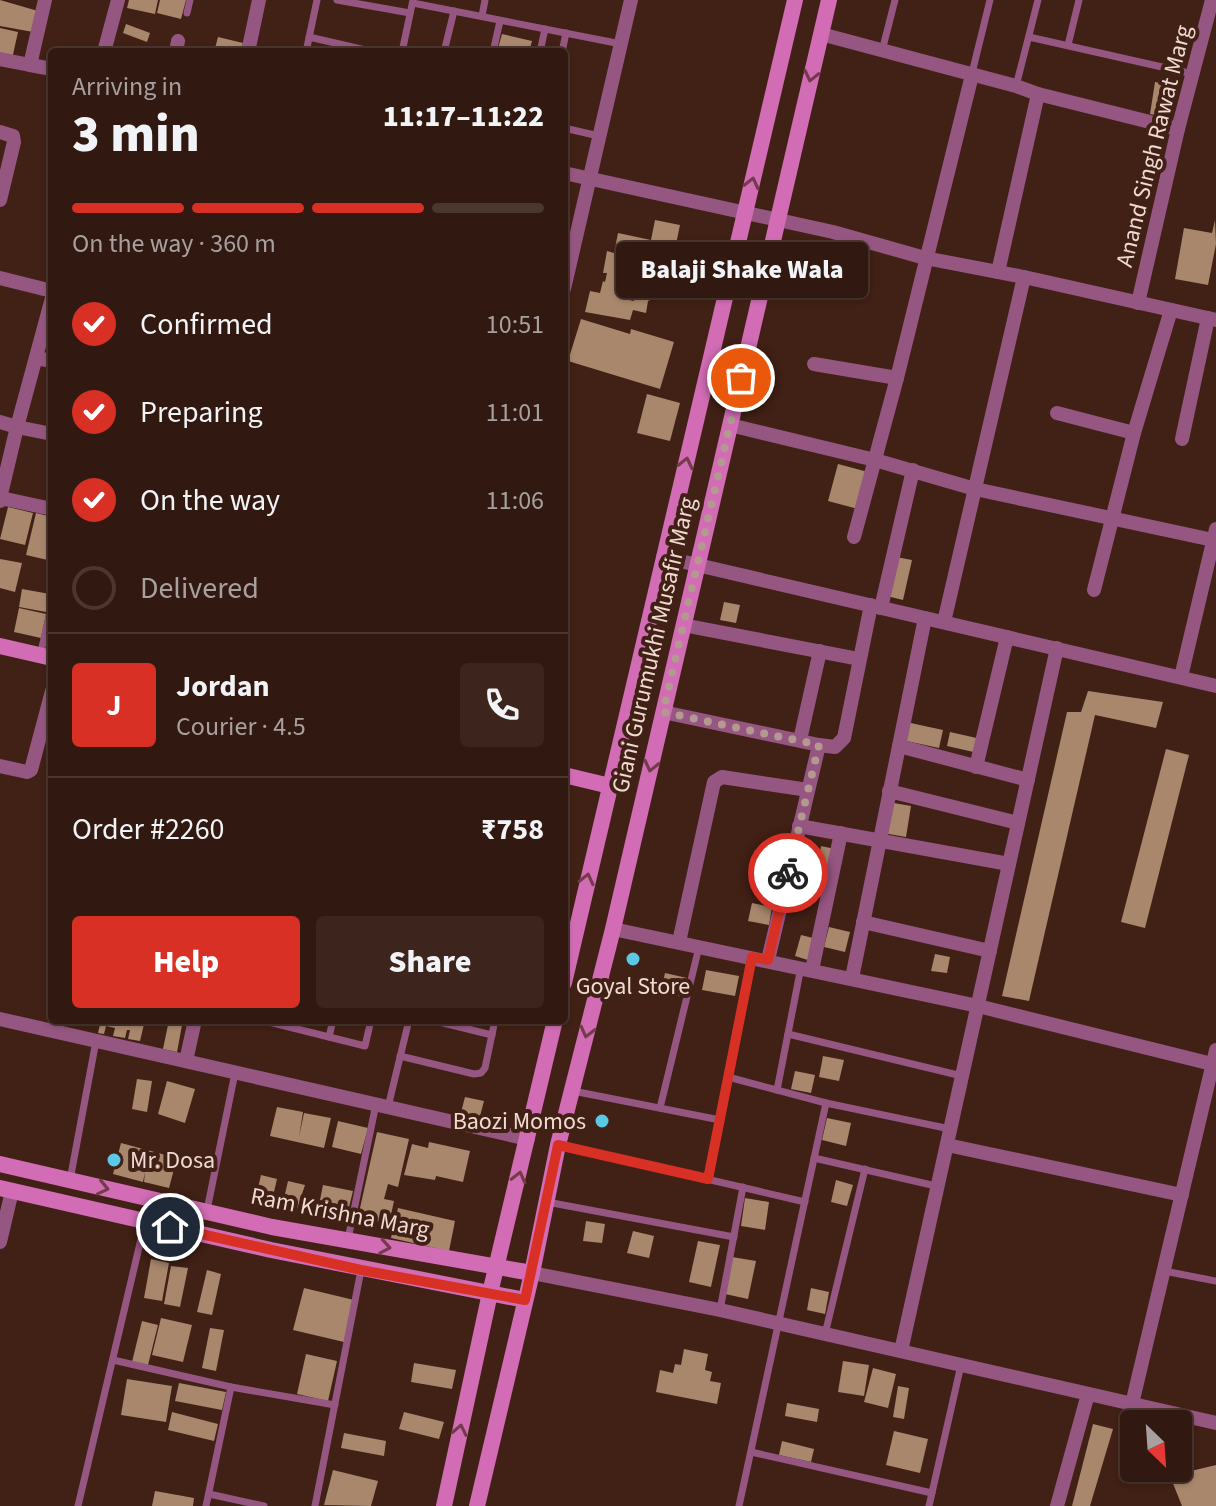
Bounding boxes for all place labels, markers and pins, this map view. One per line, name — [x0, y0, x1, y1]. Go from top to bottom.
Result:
callout: Balaji Shake Wala — [615, 242, 867, 298]
pin — [707, 344, 775, 412]
marker: Goyal Store — [624, 950, 642, 968]
place label: Goyal Store — [576, 969, 690, 1004]
place label: Baozi Momos — [453, 1104, 586, 1139]
marker: Baozi Momos — [593, 1112, 611, 1130]
place label: Mr. Dosa — [130, 1143, 215, 1178]
marker: Mr. Dosa — [105, 1151, 123, 1169]
pin — [136, 1193, 204, 1261]

